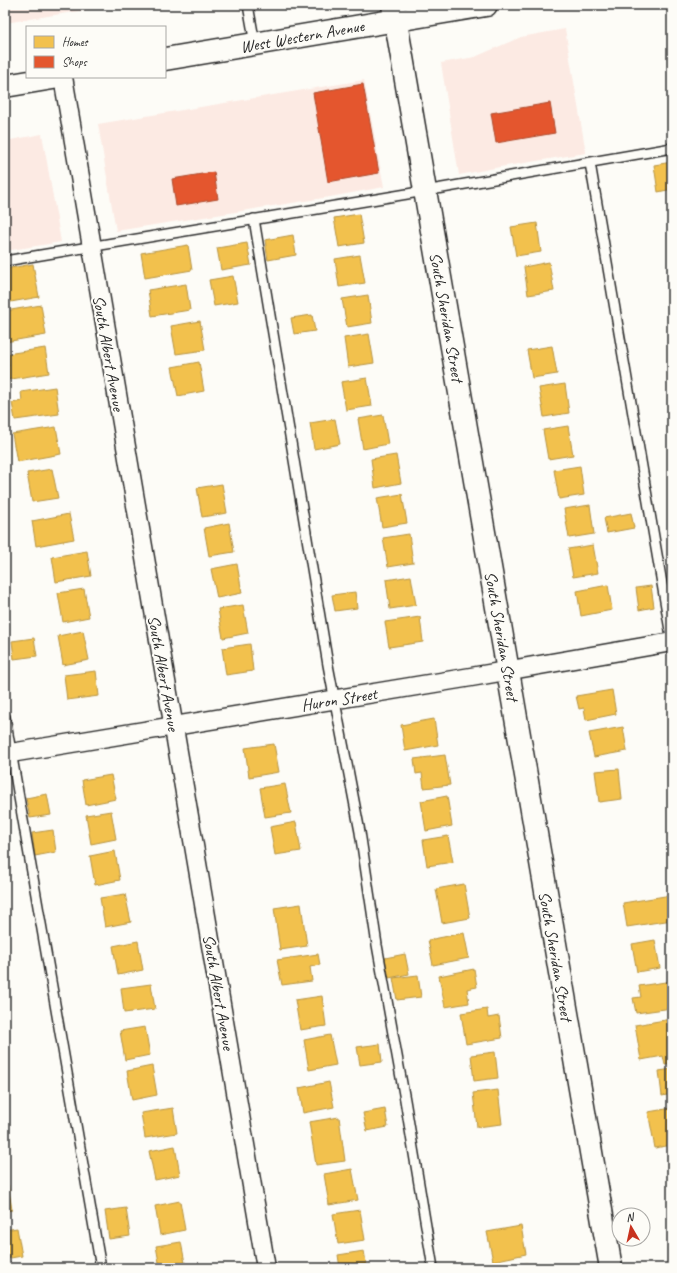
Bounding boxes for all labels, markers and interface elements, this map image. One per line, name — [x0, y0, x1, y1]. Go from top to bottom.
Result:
street label: West Western Avenue — [239, 15, 367, 58]
legend — [26, 26, 166, 78]
text: Homes — [62, 34, 89, 50]
text: Shops — [62, 54, 87, 70]
street label: South Sheridan Street — [425, 251, 469, 386]
street label: South Albert Avenue — [88, 294, 129, 414]
street label: South Sheridan Street — [480, 570, 524, 705]
street label: South Albert Avenue — [143, 614, 184, 734]
street label: Huron Street — [300, 683, 381, 716]
street label: South Sheridan Street — [534, 890, 578, 1025]
street label: South Albert Avenue — [198, 933, 239, 1053]
north arrow — [611, 1207, 651, 1247]
text: N — [625, 1209, 636, 1225]

